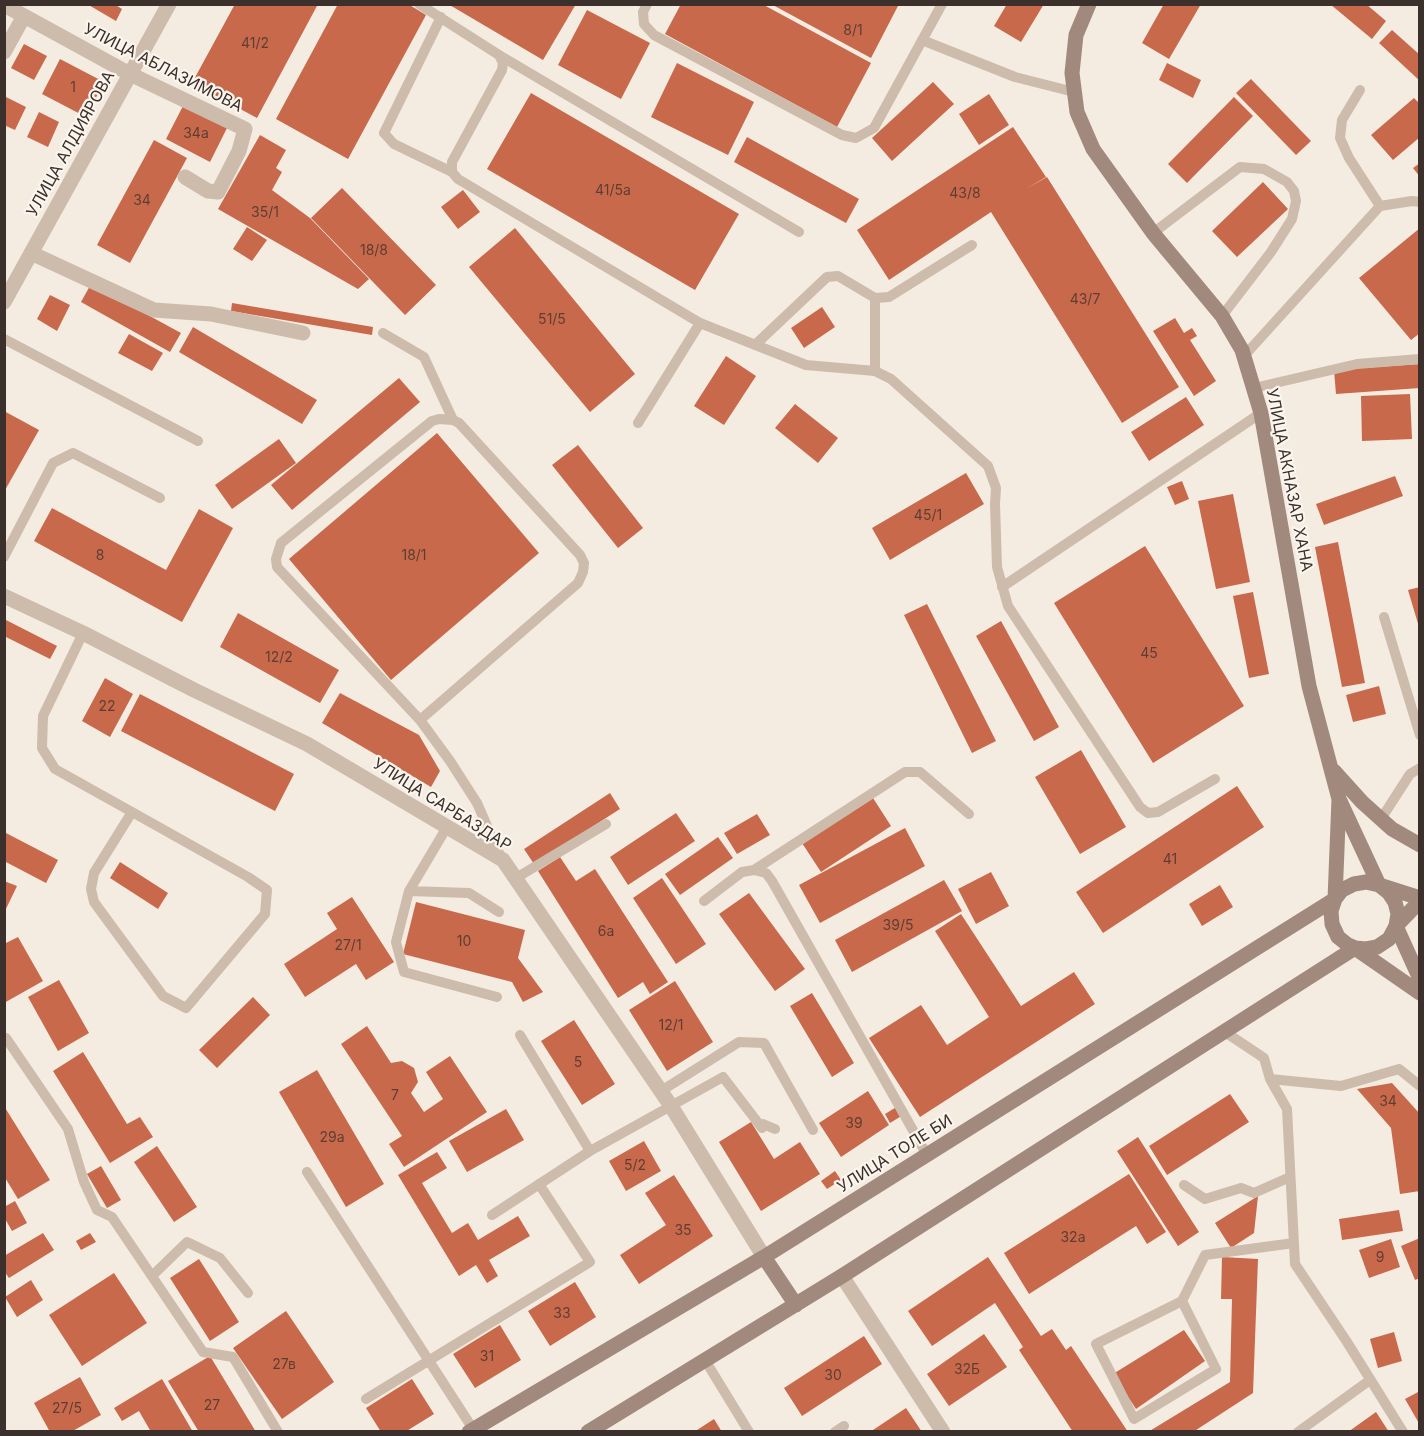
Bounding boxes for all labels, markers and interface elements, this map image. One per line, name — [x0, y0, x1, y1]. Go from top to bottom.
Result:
street label: УЛИЦА АБЛАЗИМОВА — [80, 20, 246, 116]
house number: 8/1 — [843, 23, 863, 39]
house number: 41/2 — [241, 36, 269, 52]
street label: УЛИЦА АЛДИЯРОВА — [23, 68, 119, 220]
house number: 1 — [70, 80, 76, 96]
house number: 34а — [183, 126, 209, 142]
house number: 41/5а — [595, 183, 631, 199]
house number: 43/8 — [949, 186, 981, 202]
house number: 34 — [133, 193, 151, 209]
house number: 35/1 — [251, 205, 279, 221]
house number: 18/8 — [360, 243, 388, 259]
house number: 43/7 — [1070, 292, 1100, 308]
house number: 51/5 — [538, 312, 566, 328]
street label: УЛИЦА АКНАЗАР ХАНА — [1262, 387, 1316, 573]
house number: 45/1 — [914, 508, 942, 524]
house number: 8 — [96, 548, 104, 564]
house number: 18/1 — [401, 548, 427, 564]
house number: 45 — [1140, 646, 1158, 662]
house number: 12/2 — [265, 650, 293, 666]
house number: 22 — [98, 699, 116, 715]
street label: УЛИЦА САРБАЗДАР — [369, 755, 515, 855]
house number: 41 — [1163, 852, 1177, 868]
house number: 39/5 — [883, 918, 913, 934]
house number: 6а — [598, 924, 614, 940]
house number: 10 — [457, 934, 471, 950]
house number: 27/1 — [334, 938, 362, 954]
house number: 12/1 — [659, 1018, 683, 1034]
house number: 5 — [574, 1055, 582, 1071]
house number: 7 — [391, 1088, 399, 1104]
house number: 34 — [1379, 1094, 1397, 1110]
street label: УЛИЦА ТОЛЕ БИ — [834, 1111, 956, 1197]
house number: 39 — [845, 1116, 863, 1132]
house number: 29а — [319, 1130, 345, 1146]
house number: 5/2 — [624, 1158, 646, 1174]
house number: 35 — [674, 1223, 692, 1239]
house number: 32а — [1060, 1230, 1086, 1246]
house number: 9 — [1376, 1250, 1384, 1266]
house number: 33 — [553, 1306, 571, 1322]
house number: 31 — [480, 1349, 494, 1365]
house number: 27в — [272, 1357, 296, 1373]
house number: 32Б — [954, 1362, 980, 1378]
house number: 30 — [824, 1368, 842, 1384]
house number: 27 — [204, 1398, 220, 1414]
house number: 27/5 — [52, 1401, 82, 1417]

